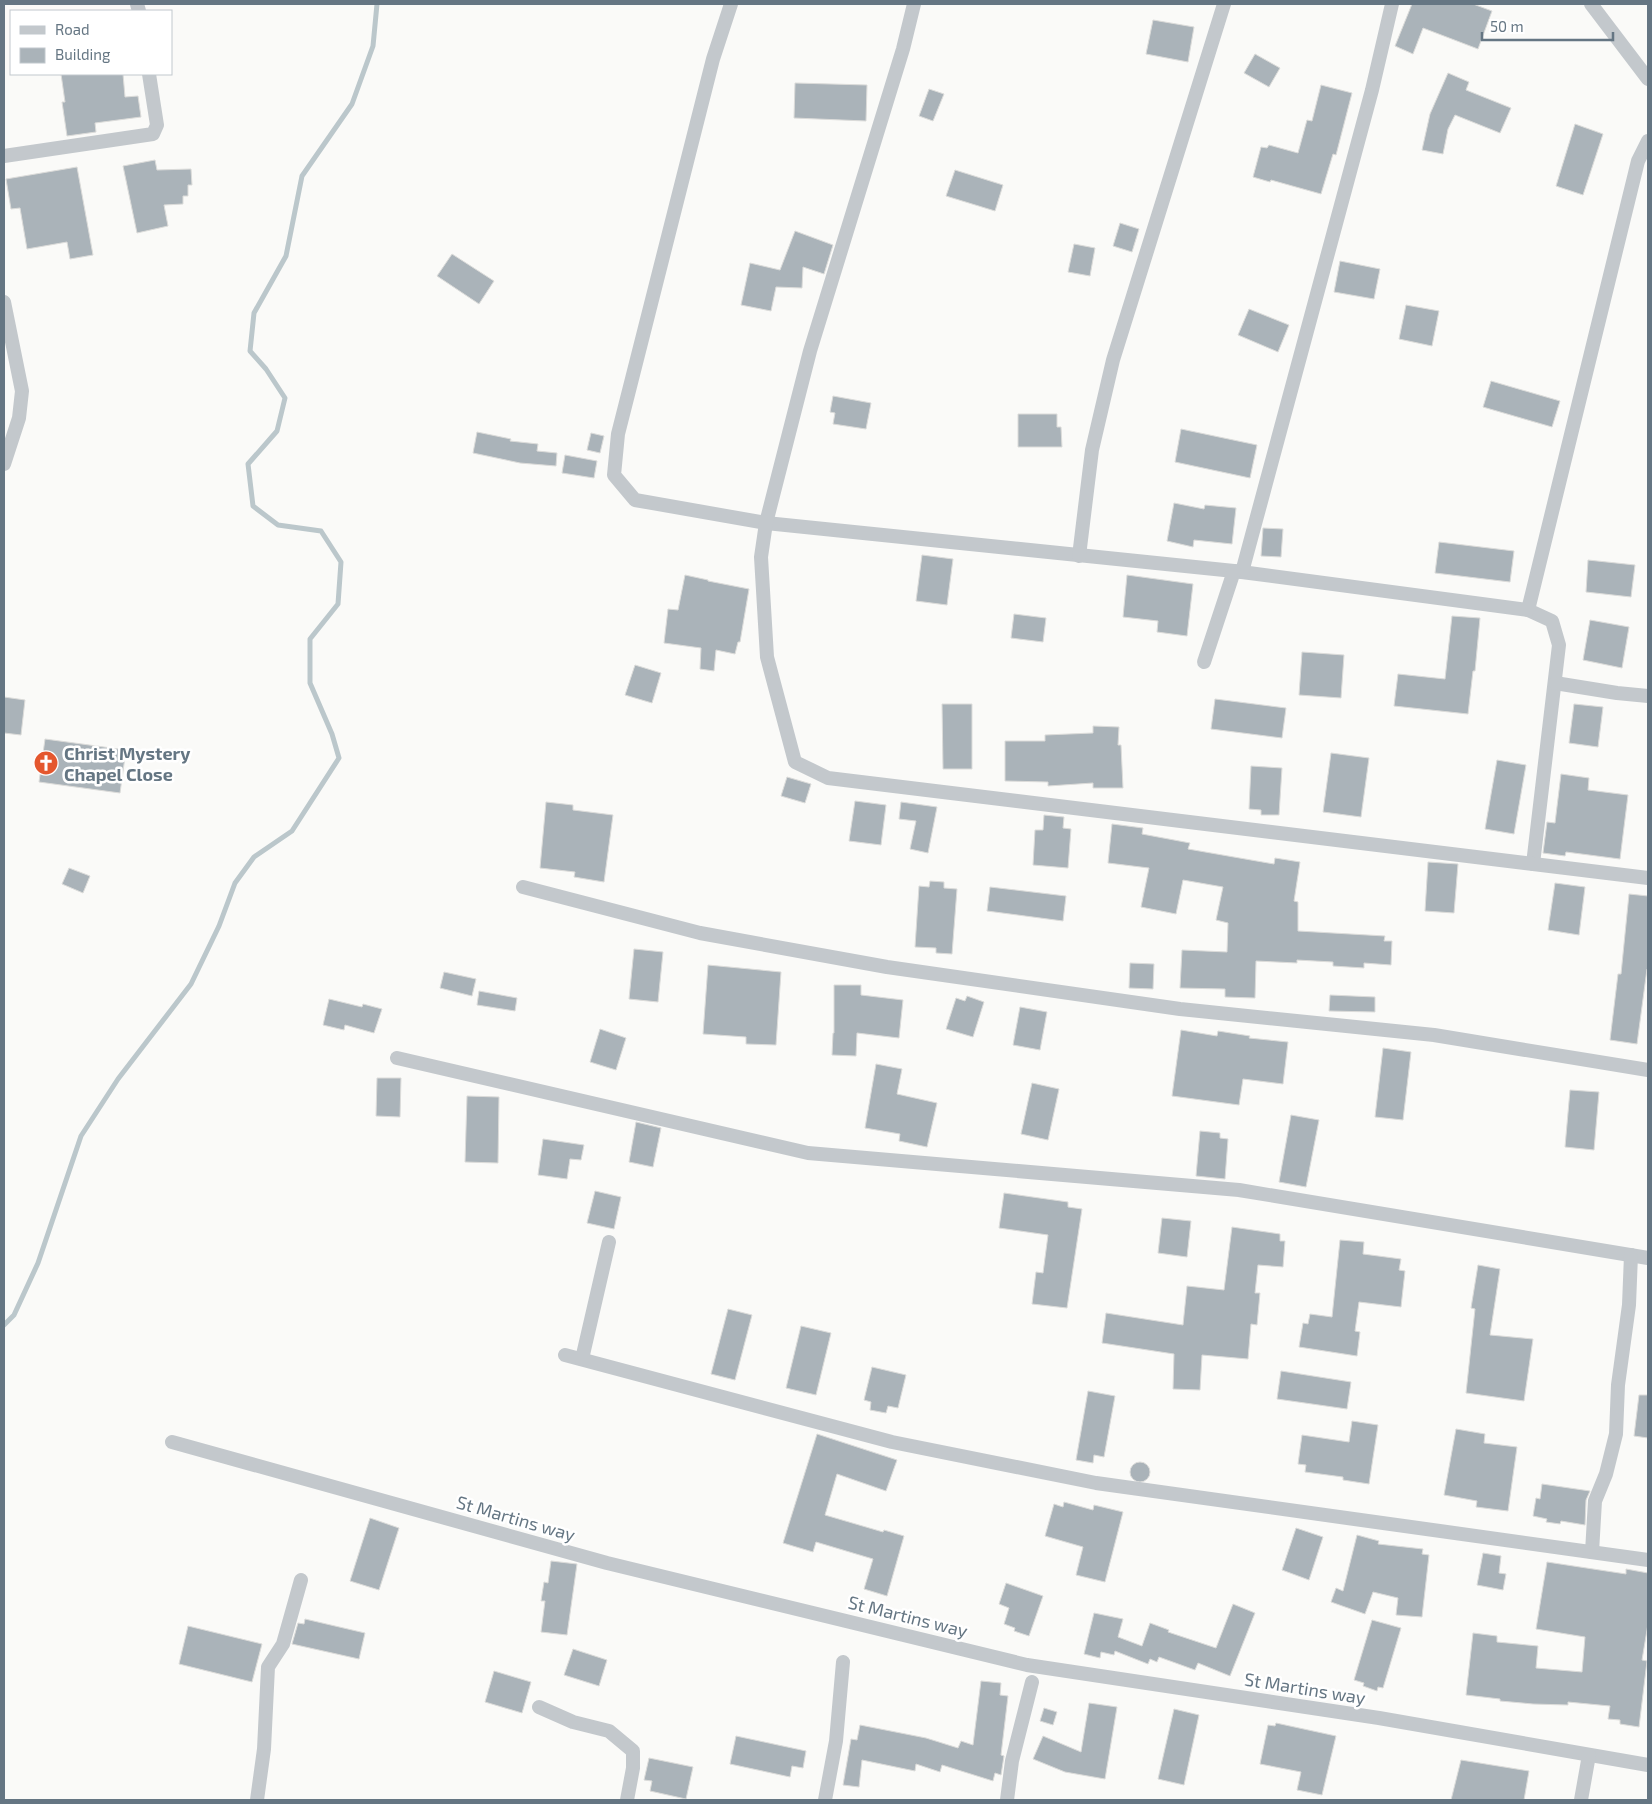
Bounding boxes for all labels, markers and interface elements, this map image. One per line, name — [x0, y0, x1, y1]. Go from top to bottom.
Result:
legend — [10, 10, 172, 75]
scale bar — [1482, 10, 1613, 42]
text: 50 m — [1490, 17, 1524, 35]
text: Road — [55, 20, 90, 38]
text: Building — [55, 45, 111, 63]
place label: Christ Mystery Chapel Close — [64, 742, 191, 785]
church icon: Christ Mystery Chapel Close — [33, 750, 59, 776]
street label: St Martins way — [454, 1491, 578, 1546]
street label: St Martins way — [846, 1591, 971, 1642]
street label: St Martins way — [1243, 1668, 1368, 1709]

